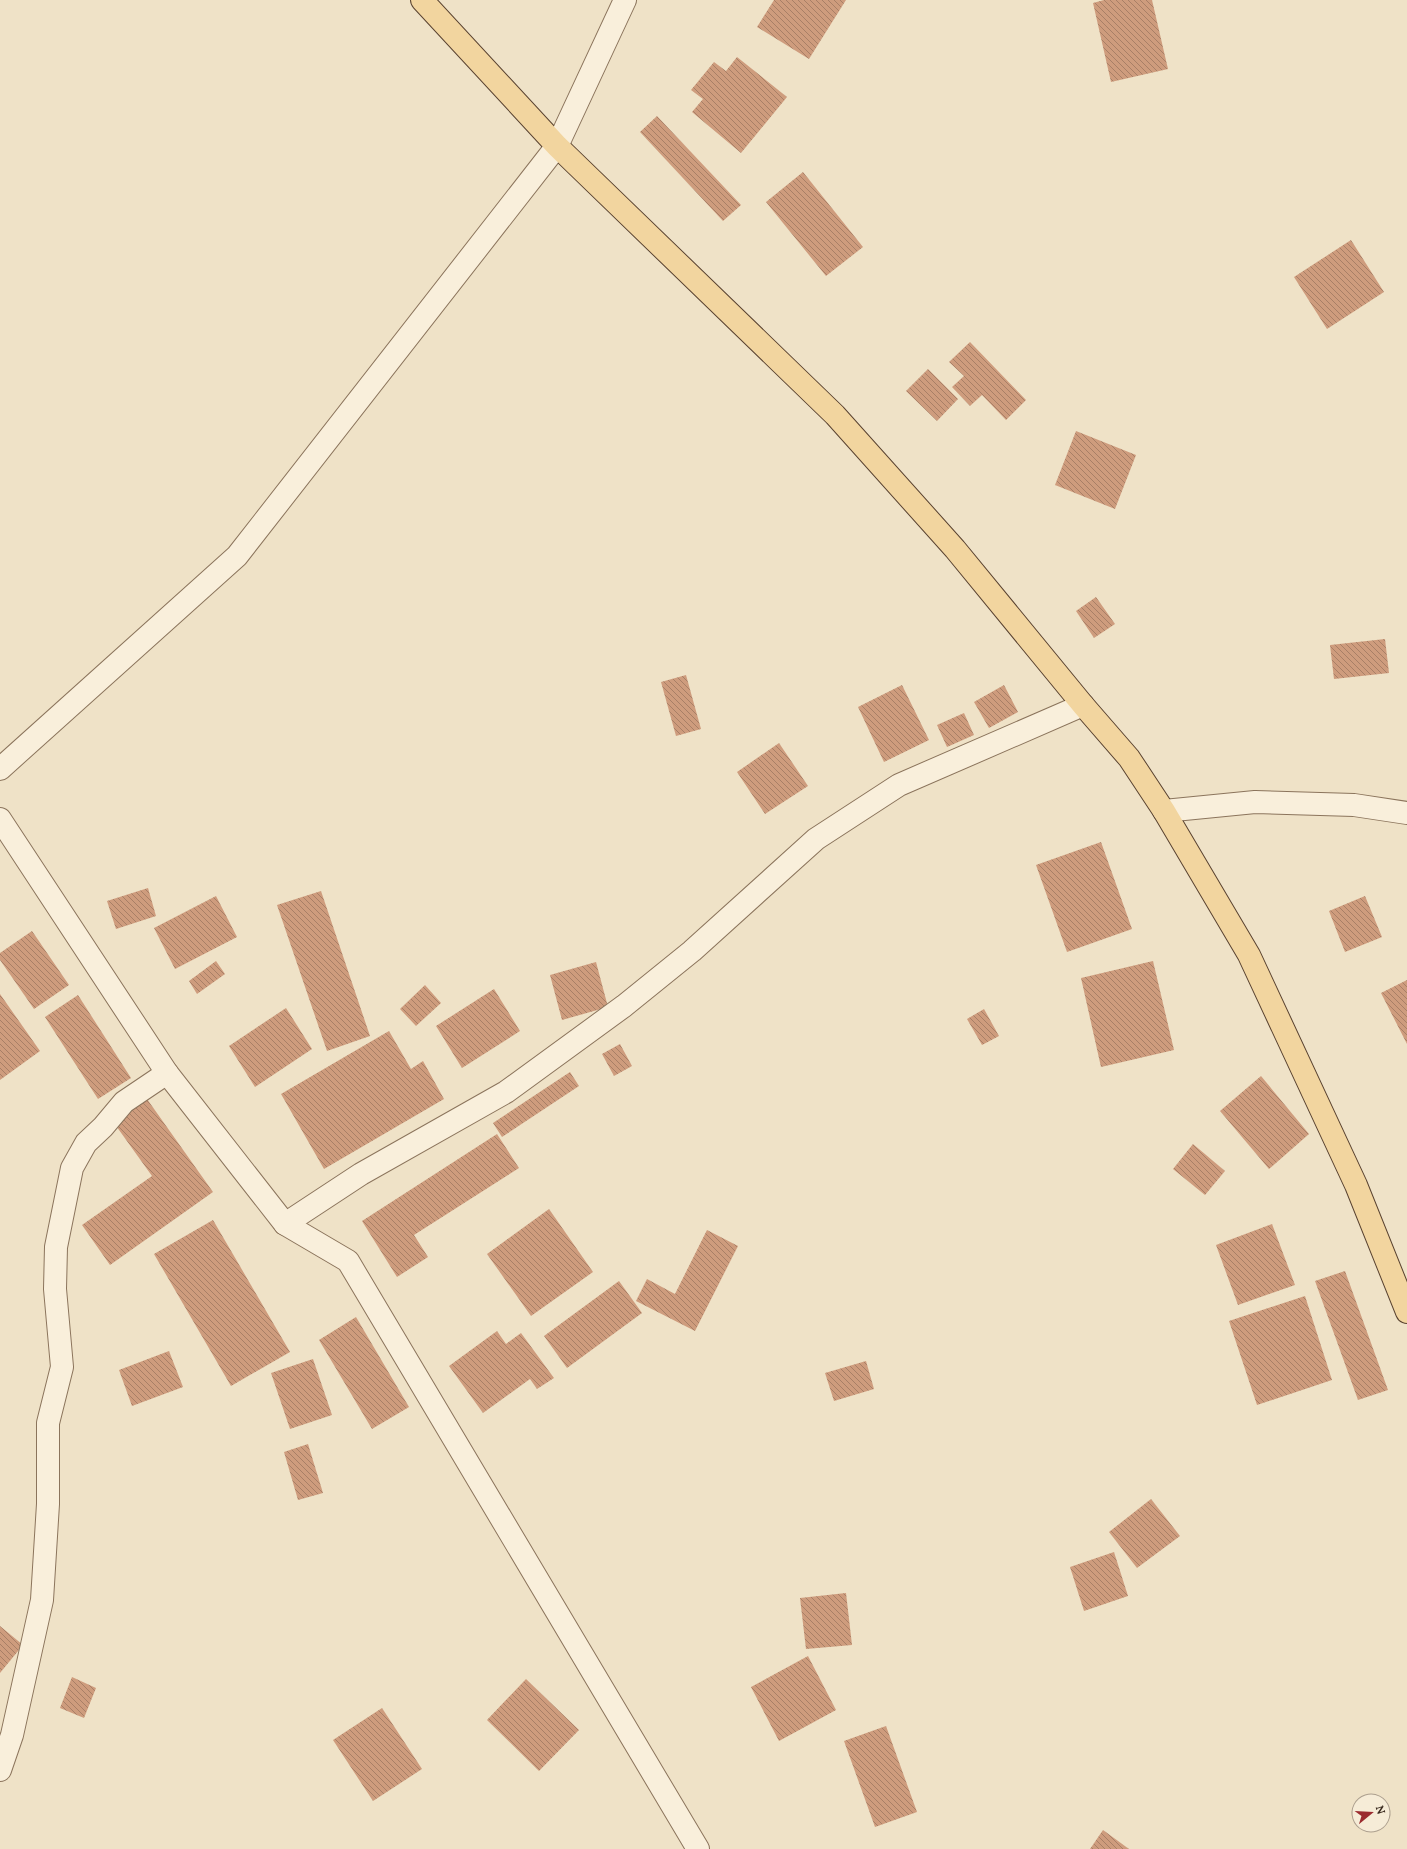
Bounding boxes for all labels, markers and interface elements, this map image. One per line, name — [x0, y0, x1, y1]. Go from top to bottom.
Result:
north arrow — [1351, 1793, 1391, 1833]
text: N — [1373, 1804, 1389, 1817]

